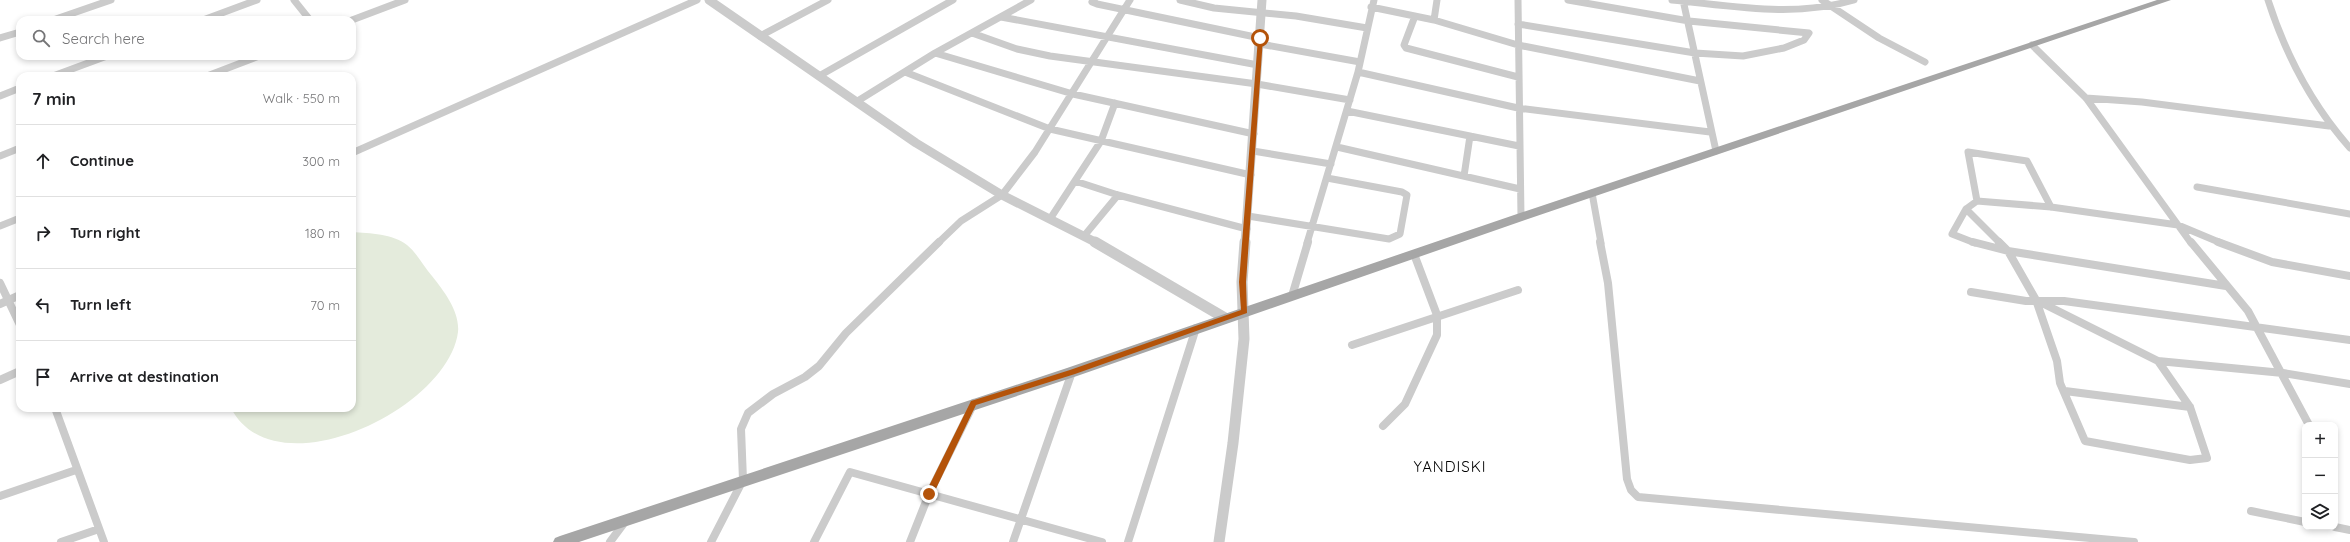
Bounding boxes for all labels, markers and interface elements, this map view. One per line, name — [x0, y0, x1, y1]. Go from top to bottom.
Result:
search box — [16, 16, 356, 60]
icon: search — [30, 27, 52, 49]
text: Search here — [62, 29, 145, 48]
route start — [1251, 29, 1269, 47]
text: 7 min — [32, 88, 76, 109]
text: Walk · 550 m — [263, 90, 340, 106]
icon: ahead — [32, 150, 54, 172]
text: Continue — [70, 151, 134, 170]
text: 300 m — [302, 153, 340, 169]
icon: right — [32, 222, 54, 244]
text: Turn right — [70, 223, 141, 242]
text: 180 m — [305, 225, 340, 241]
icon: left — [32, 294, 54, 316]
text: Turn left — [70, 295, 132, 314]
text: 70 m — [310, 297, 340, 313]
icon: arrive — [32, 366, 54, 388]
text: Arrive at destination — [70, 367, 219, 386]
map controls — [2302, 422, 2338, 530]
button: + — [2302, 422, 2338, 458]
district label: YANDISKI — [1413, 457, 1487, 476]
button: − — [2302, 458, 2338, 494]
route end — [920, 485, 938, 503]
button: layers — [2302, 494, 2338, 530]

